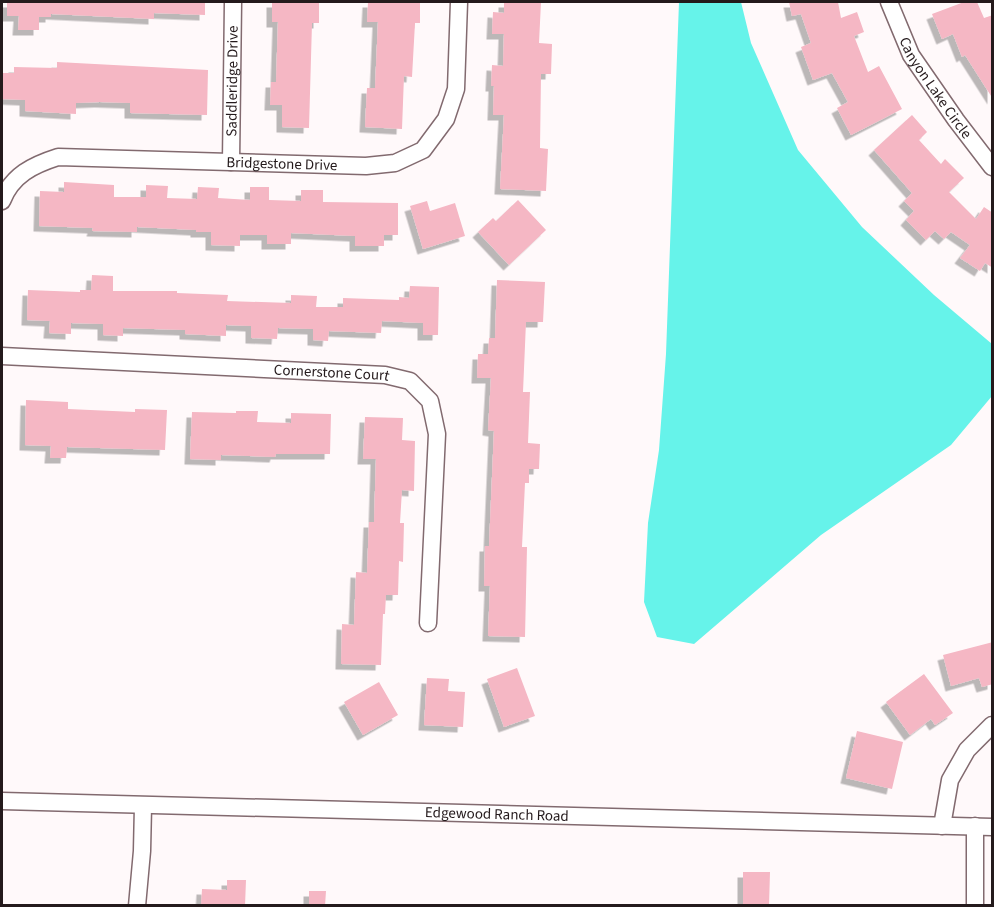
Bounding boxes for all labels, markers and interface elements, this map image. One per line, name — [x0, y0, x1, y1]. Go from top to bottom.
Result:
street label: Saddleridge Drive — [221, 25, 243, 137]
street label: Canyon Lake Circle — [894, 34, 977, 143]
street label: Bridgestone Drive — [226, 151, 338, 176]
street label: Cornerstone Court — [273, 359, 392, 386]
street label: Edgewood Ranch Road — [425, 802, 569, 826]

